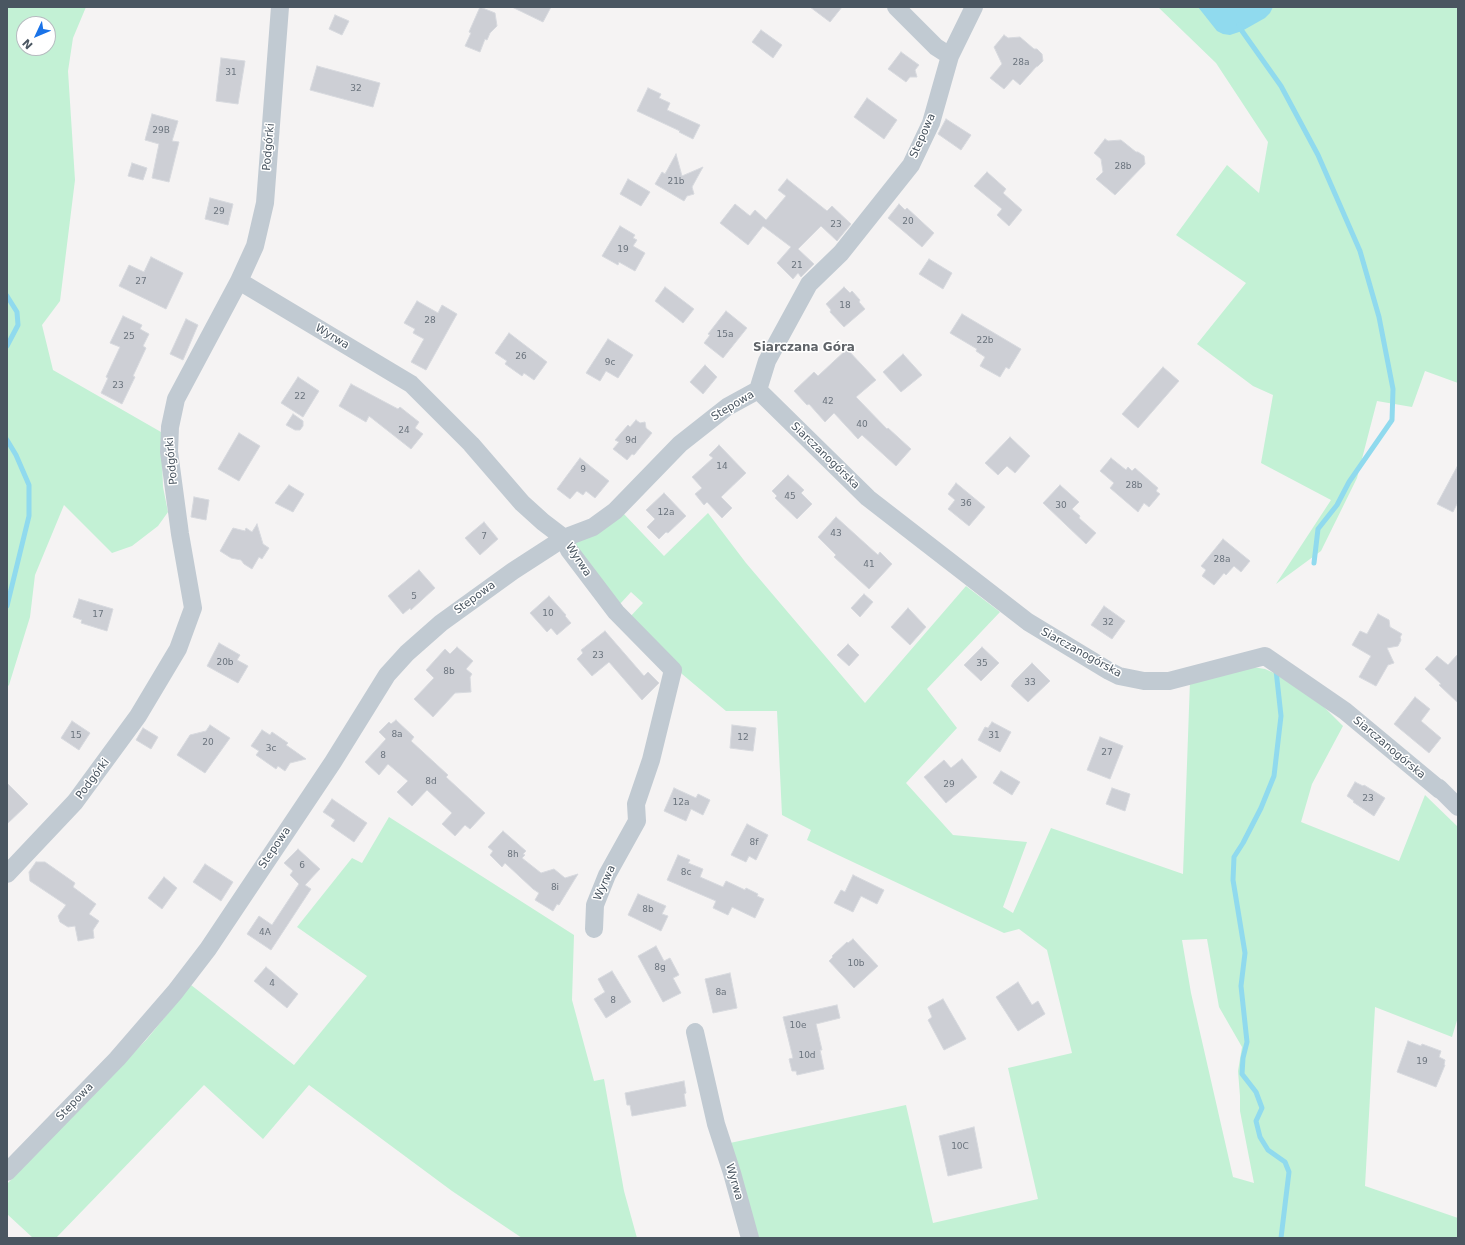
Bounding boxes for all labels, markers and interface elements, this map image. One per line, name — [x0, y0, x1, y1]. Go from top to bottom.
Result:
north arrow — [16, 16, 56, 56]
text: N — [20, 36, 36, 52]
house number: 28a — [1013, 58, 1029, 68]
house number: 31 — [225, 68, 237, 78]
house number: 32 — [350, 84, 362, 94]
street label: Stepowa — [907, 112, 939, 160]
street label: Podgórki — [260, 123, 278, 171]
house number: 29B — [152, 126, 170, 136]
house number: 28b — [1114, 162, 1132, 172]
house number: 21b — [667, 177, 685, 187]
house number: 29 — [213, 207, 225, 217]
house number: 20 — [902, 217, 914, 227]
house number: 23 — [830, 220, 842, 230]
house number: 19 — [617, 245, 629, 255]
house number: 21 — [791, 261, 803, 271]
house number: 27 — [135, 277, 147, 287]
house number: 18 — [839, 301, 851, 311]
house number: 28 — [424, 316, 436, 326]
street label: Wyrwa — [313, 322, 351, 352]
house number: 15a — [717, 330, 733, 340]
house number: 25 — [123, 332, 135, 342]
house number: 22b — [976, 336, 994, 346]
district label: Siarczana Góra — [753, 341, 855, 355]
house number: 26 — [515, 352, 527, 362]
house number: 9c — [605, 358, 615, 368]
house number: 23 — [112, 381, 124, 391]
street label: Stepowa — [709, 388, 757, 424]
house number: 22 — [294, 392, 306, 402]
house number: 42 — [822, 397, 834, 407]
street label: Siarczanogórska — [788, 420, 862, 492]
house number: 40 — [856, 420, 868, 430]
house number: 24 — [398, 426, 410, 436]
house number: 9d — [625, 436, 637, 446]
street label: Podgórki — [163, 437, 181, 485]
house number: 14 — [716, 462, 728, 472]
house number: 9 — [580, 465, 586, 475]
house number: 28b — [1125, 481, 1143, 491]
house number: 45 — [784, 492, 796, 502]
house number: 36 — [960, 499, 972, 509]
house number: 30 — [1055, 501, 1067, 511]
house number: 12a — [658, 508, 674, 518]
house number: 43 — [830, 529, 842, 539]
house number: 7 — [481, 532, 487, 542]
street label: Wyrwa — [562, 541, 594, 579]
house number: 28a — [1214, 555, 1230, 565]
house number: 41 — [863, 560, 875, 570]
street label: Stepowa — [452, 579, 498, 617]
house number: 5 — [411, 592, 417, 602]
house number: 10 — [542, 609, 554, 619]
house number: 17 — [92, 610, 104, 620]
house number: 32 — [1102, 618, 1114, 628]
street label: Siarczanogórska — [1038, 625, 1124, 681]
house number: 23 — [592, 651, 604, 661]
house number: 20b — [216, 658, 234, 668]
house number: 35 — [976, 659, 988, 669]
house number: 8b — [443, 667, 455, 677]
house number: 33 — [1024, 678, 1036, 688]
street label: Siarczanogórska — [1350, 714, 1428, 782]
house number: 8a — [391, 730, 403, 740]
house number: 15 — [70, 731, 82, 741]
house number: 31 — [988, 731, 1000, 741]
house number: 12 — [737, 733, 749, 743]
house number: 20 — [202, 738, 214, 748]
house number: 3c — [266, 744, 276, 754]
house number: 27 — [1101, 748, 1113, 758]
house number: 8 — [380, 751, 386, 761]
street label: Podgórki — [73, 756, 113, 802]
house number: 8d — [425, 777, 437, 787]
house number: 29 — [943, 780, 955, 790]
house number: 23 — [1362, 794, 1374, 804]
house number: 12a — [673, 798, 689, 808]
street label: Stepowa — [256, 825, 294, 871]
house number: 8f — [750, 838, 758, 848]
house number: 8h — [507, 850, 519, 860]
house number: 6 — [299, 861, 305, 871]
street label: Wyrwa — [591, 863, 619, 903]
house number: 8c — [681, 868, 691, 878]
house number: 8i — [551, 883, 559, 893]
house number: 8b — [642, 905, 654, 915]
house number: 4A — [259, 928, 271, 938]
house number: 10b — [847, 959, 865, 969]
house number: 8g — [654, 963, 666, 973]
house number: 4 — [269, 979, 275, 989]
house number: 8a — [715, 988, 727, 998]
house number: 8 — [610, 996, 616, 1006]
house number: 10e — [790, 1021, 806, 1031]
house number: 10d — [798, 1051, 816, 1061]
house number: 19 — [1416, 1057, 1428, 1067]
street label: Stepowa — [54, 1080, 96, 1124]
house number: 10C — [951, 1142, 969, 1152]
street label: Wyrwa — [722, 1162, 746, 1202]

